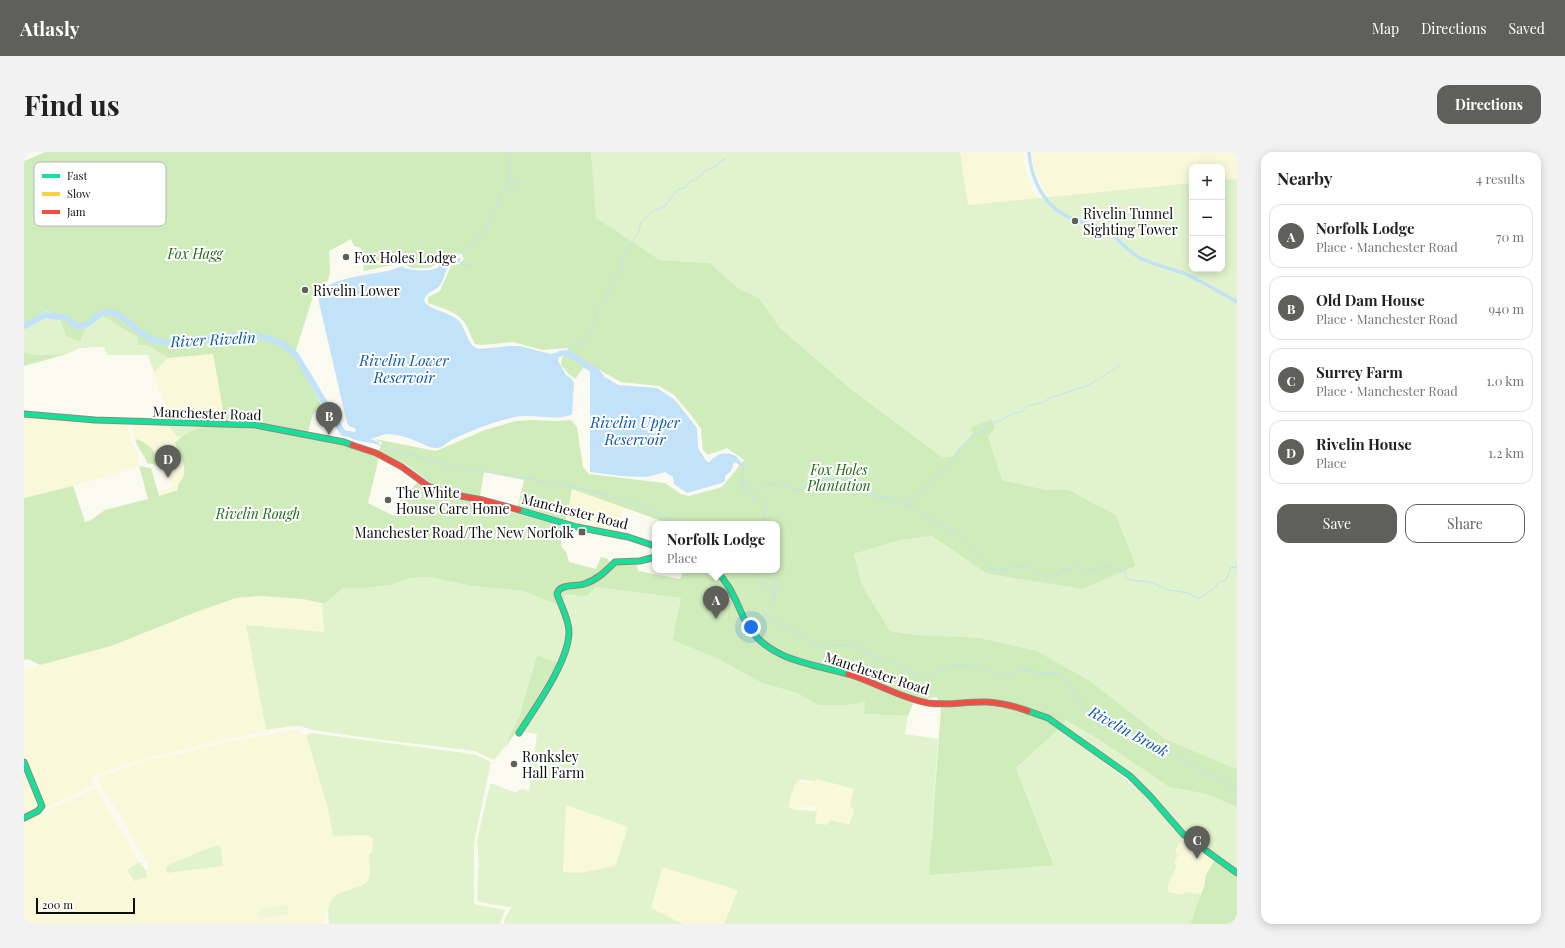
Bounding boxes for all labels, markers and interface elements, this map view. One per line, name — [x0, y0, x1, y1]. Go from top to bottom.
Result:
text: Atlasly — [20, 15, 80, 41]
text: Map — [1372, 19, 1399, 38]
text: Directions — [1421, 19, 1487, 38]
text: Saved — [1509, 19, 1545, 38]
button: Directions — [1437, 85, 1541, 124]
text: Find us — [24, 86, 120, 123]
legend — [34, 162, 166, 226]
map controls — [1189, 164, 1225, 272]
button: + — [1189, 164, 1225, 200]
text: Nearby — [1277, 167, 1332, 189]
text: Fast — [67, 168, 87, 183]
text: 4 results — [1476, 170, 1525, 187]
text: Slow — [67, 186, 91, 201]
button: − — [1189, 200, 1225, 236]
text: Jam — [66, 204, 86, 219]
place label: Rivelin Tunnel Sighting Tower — [1083, 204, 1179, 239]
marker: Rivelin Tunnel Sighting Tower — [1070, 216, 1080, 226]
text: Norfolk Lodge — [1316, 218, 1414, 238]
text: A — [1287, 228, 1295, 245]
text: 70 m — [1496, 228, 1524, 245]
button: layers — [1189, 236, 1225, 272]
text: Place · Manchester Road — [1316, 238, 1458, 255]
park label: Fox Hagg — [166, 244, 224, 263]
place label: Fox Holes Lodge — [354, 248, 457, 267]
marker: Fox Holes Lodge — [341, 252, 351, 262]
place label: Rivelin Lower — [313, 281, 400, 300]
marker: Rivelin Lower — [300, 285, 310, 295]
text: Old Dam House — [1316, 290, 1425, 310]
text: B — [1287, 300, 1295, 317]
text: 940 m — [1488, 300, 1524, 317]
text: Place · Manchester Road — [1316, 310, 1458, 327]
water label: River Rivelin — [169, 327, 256, 351]
water label: Rivelin Lower Reservoir — [358, 350, 449, 387]
text: Surrey Farm — [1316, 362, 1403, 382]
text: C — [1286, 372, 1296, 389]
text: 1.0 km — [1487, 372, 1524, 389]
text: Place · Manchester Road — [1316, 382, 1458, 399]
street label: Manchester Road — [152, 402, 262, 424]
pin: B — [316, 402, 342, 435]
water label: Rivelin Upper Reservoir — [589, 412, 680, 449]
text: Rivelin House — [1316, 434, 1412, 454]
text: D — [1286, 444, 1296, 461]
text: 1.2 km — [1488, 444, 1524, 461]
pin: D — [155, 445, 181, 478]
text: Place — [1316, 454, 1347, 471]
park label: Fox Holes Plantation — [806, 460, 871, 495]
place label: The White House Care Home — [396, 483, 510, 518]
street label: Manchester Road — [520, 489, 630, 533]
marker: The White House Care Home — [383, 495, 393, 505]
park label: Rivelin Rough — [215, 504, 300, 523]
button: Save — [1277, 504, 1397, 543]
button: Share — [1405, 504, 1525, 543]
popup — [652, 521, 780, 573]
place label: Manchester Road/The New Norfolk — [355, 523, 574, 542]
marker: Manchester Road/The New Norfolk — [577, 527, 587, 537]
text: Norfolk Lodge — [667, 529, 765, 549]
text: Place — [667, 549, 697, 566]
pin: A — [703, 586, 729, 619]
your location — [741, 617, 761, 637]
street label: Manchester Road — [822, 647, 932, 699]
water label: Rivelin Brook — [1085, 700, 1173, 761]
place label: Ronksley Hall Farm — [522, 747, 585, 782]
marker: Ronksley Hall Farm — [509, 759, 519, 769]
pin: C — [1184, 826, 1210, 859]
scale bar — [36, 896, 135, 915]
text: 200 m — [42, 897, 73, 912]

